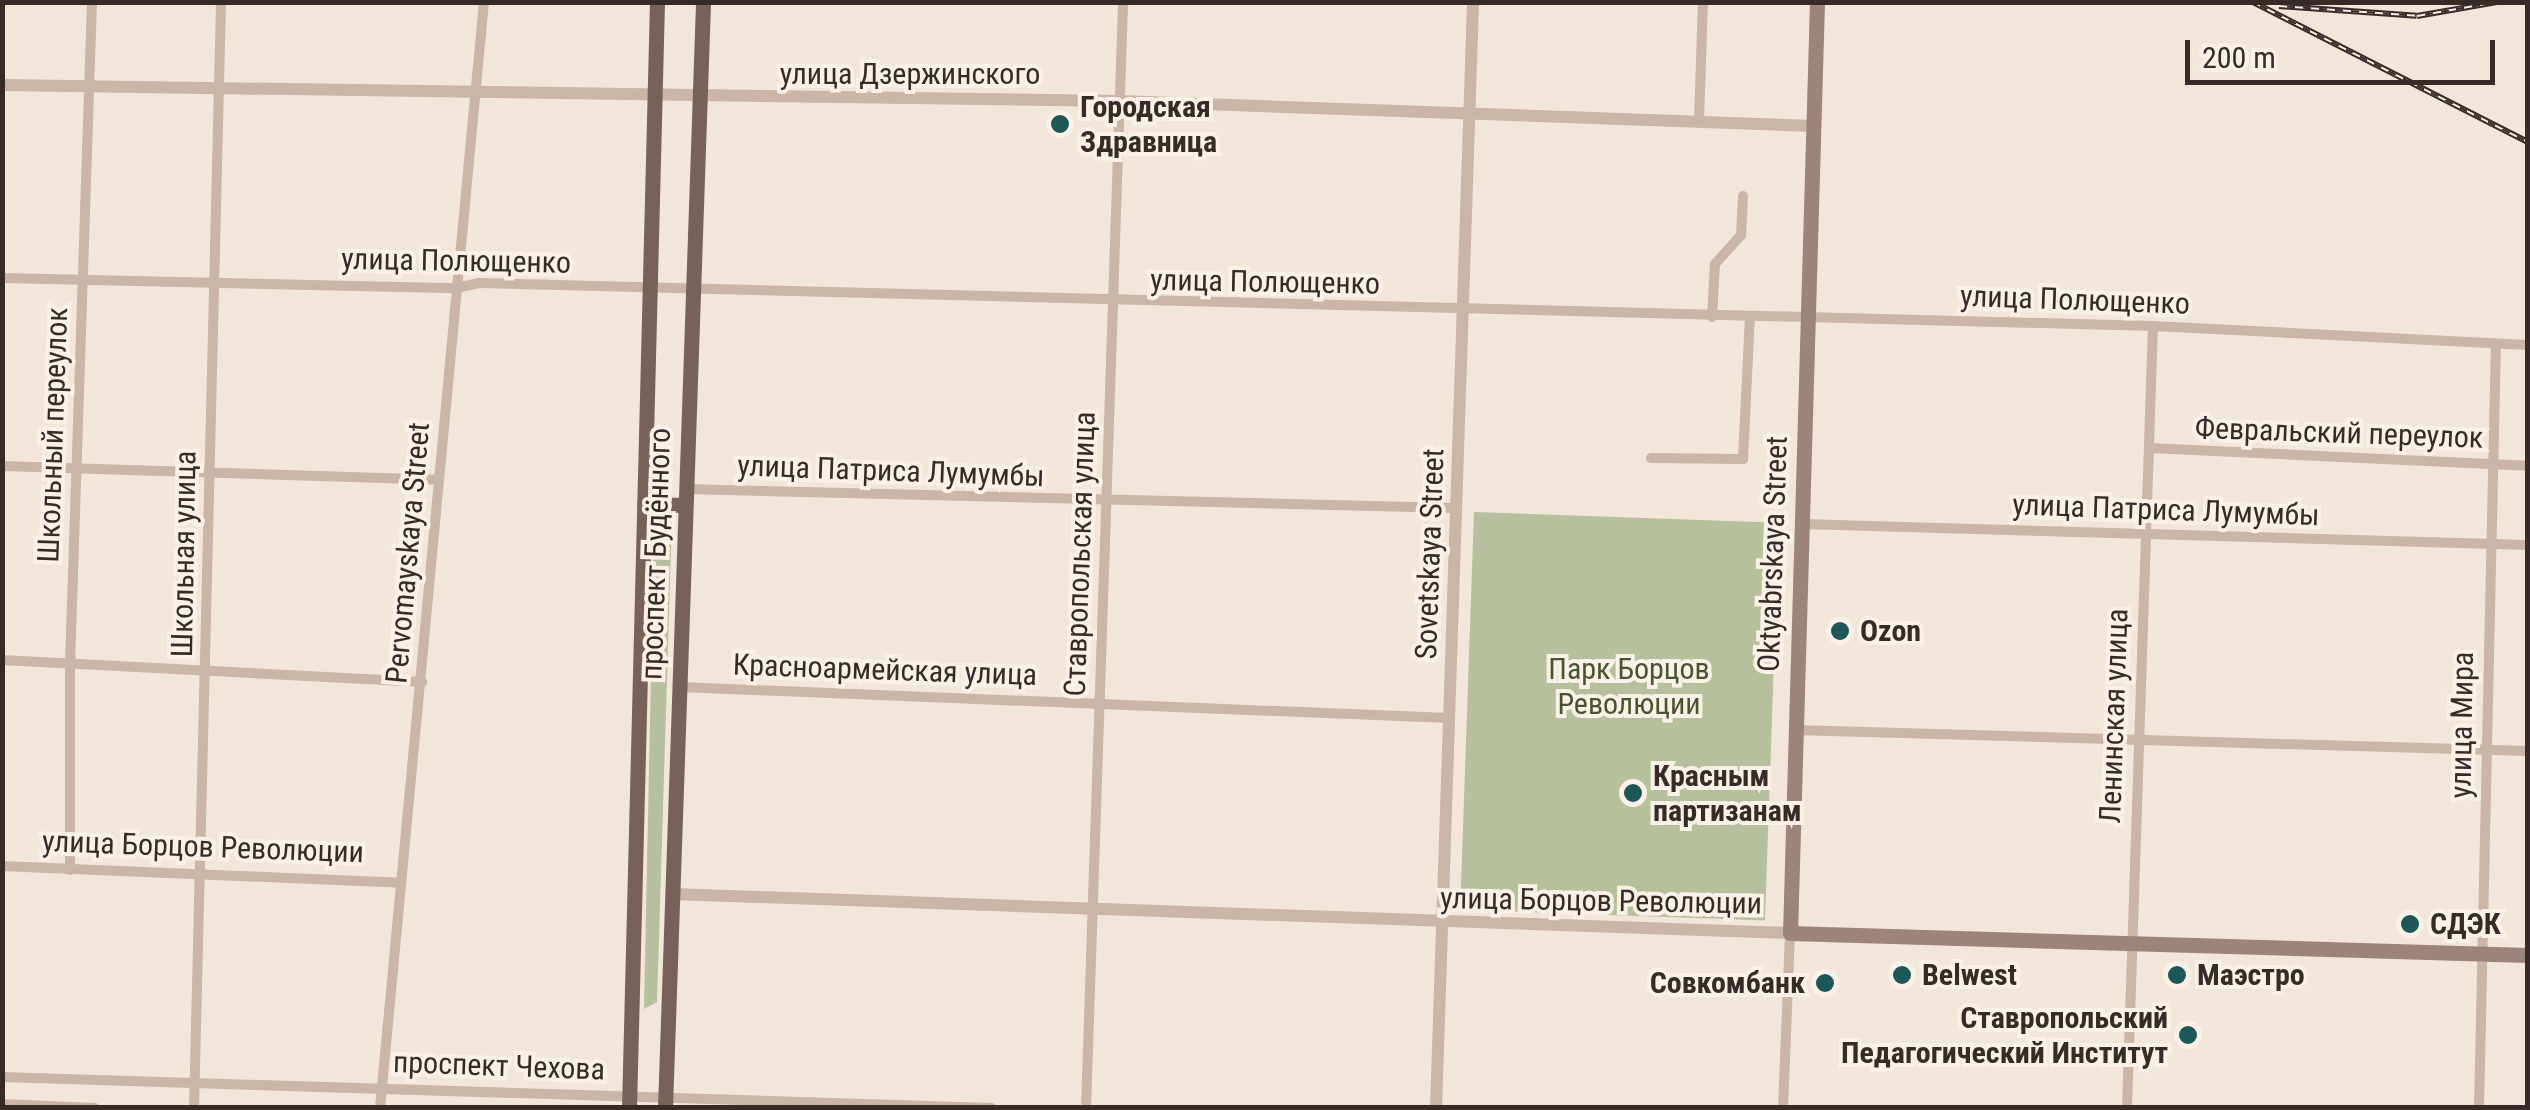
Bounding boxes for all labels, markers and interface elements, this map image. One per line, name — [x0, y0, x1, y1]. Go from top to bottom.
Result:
scale bar — [2190, 20, 2500, 82]
text: 200 m — [2202, 40, 2276, 75]
street label: улица Дзержинского — [780, 56, 1040, 92]
place label: Городская Здравница — [1080, 89, 1217, 160]
marker: Городская Здравница — [1049, 113, 1071, 135]
street label: улица Полющенко — [341, 241, 571, 281]
street label: улица Полющенко — [1150, 262, 1380, 302]
street label: улица Полющенко — [1960, 278, 2190, 322]
street label: Школьный переулок — [31, 307, 75, 563]
street label: Февральский переулок — [2194, 410, 2484, 456]
street label: Ставропольская улица — [1057, 411, 1103, 697]
street label: Pervomayskaya Street — [379, 421, 437, 685]
street label: проспект Будённого — [634, 427, 678, 681]
street label: Oktyabrskaya Street — [1751, 435, 1795, 673]
street label: улица Патриса Лумумбы — [737, 448, 1045, 494]
street label: Sovetskaya Street — [1408, 448, 1452, 660]
street label: Школьная улица — [164, 450, 204, 658]
street label: улица Патриса Лумумбы — [2012, 487, 2320, 533]
street label: Ленинская улица — [2092, 608, 2136, 824]
place label: Ozon — [1860, 613, 1921, 649]
marker: Ozon — [1829, 620, 1851, 642]
street label: Красноармейская улица — [732, 647, 1038, 693]
park label: Парк Борцов Революции — [1548, 651, 1710, 722]
street label: улица Мира — [2443, 651, 2481, 799]
place label: Красным партизанам — [1653, 758, 1802, 828]
marker: Красным партизанам — [1622, 782, 1644, 804]
street label: улица Борцов Революции — [42, 823, 364, 871]
street label: улица Борцов Революции — [1440, 880, 1762, 922]
place label: СДЭК — [2430, 906, 2501, 942]
marker: СДЭК — [2399, 913, 2421, 935]
place label: Belwest — [1922, 957, 2017, 993]
place label: Маэстро — [2197, 957, 2305, 993]
marker: Belwest — [1891, 964, 1913, 986]
marker: Маэстро — [2166, 964, 2188, 986]
place label: Совкомбанк — [1650, 965, 1805, 1001]
marker: Совкомбанк — [1814, 972, 1836, 994]
place label: Ставропольский Педагогический Институт — [1841, 1000, 2168, 1070]
marker: Ставропольский Педагогический Институт — [2177, 1024, 2199, 1046]
street label: проспект Чехова — [392, 1044, 606, 1088]

